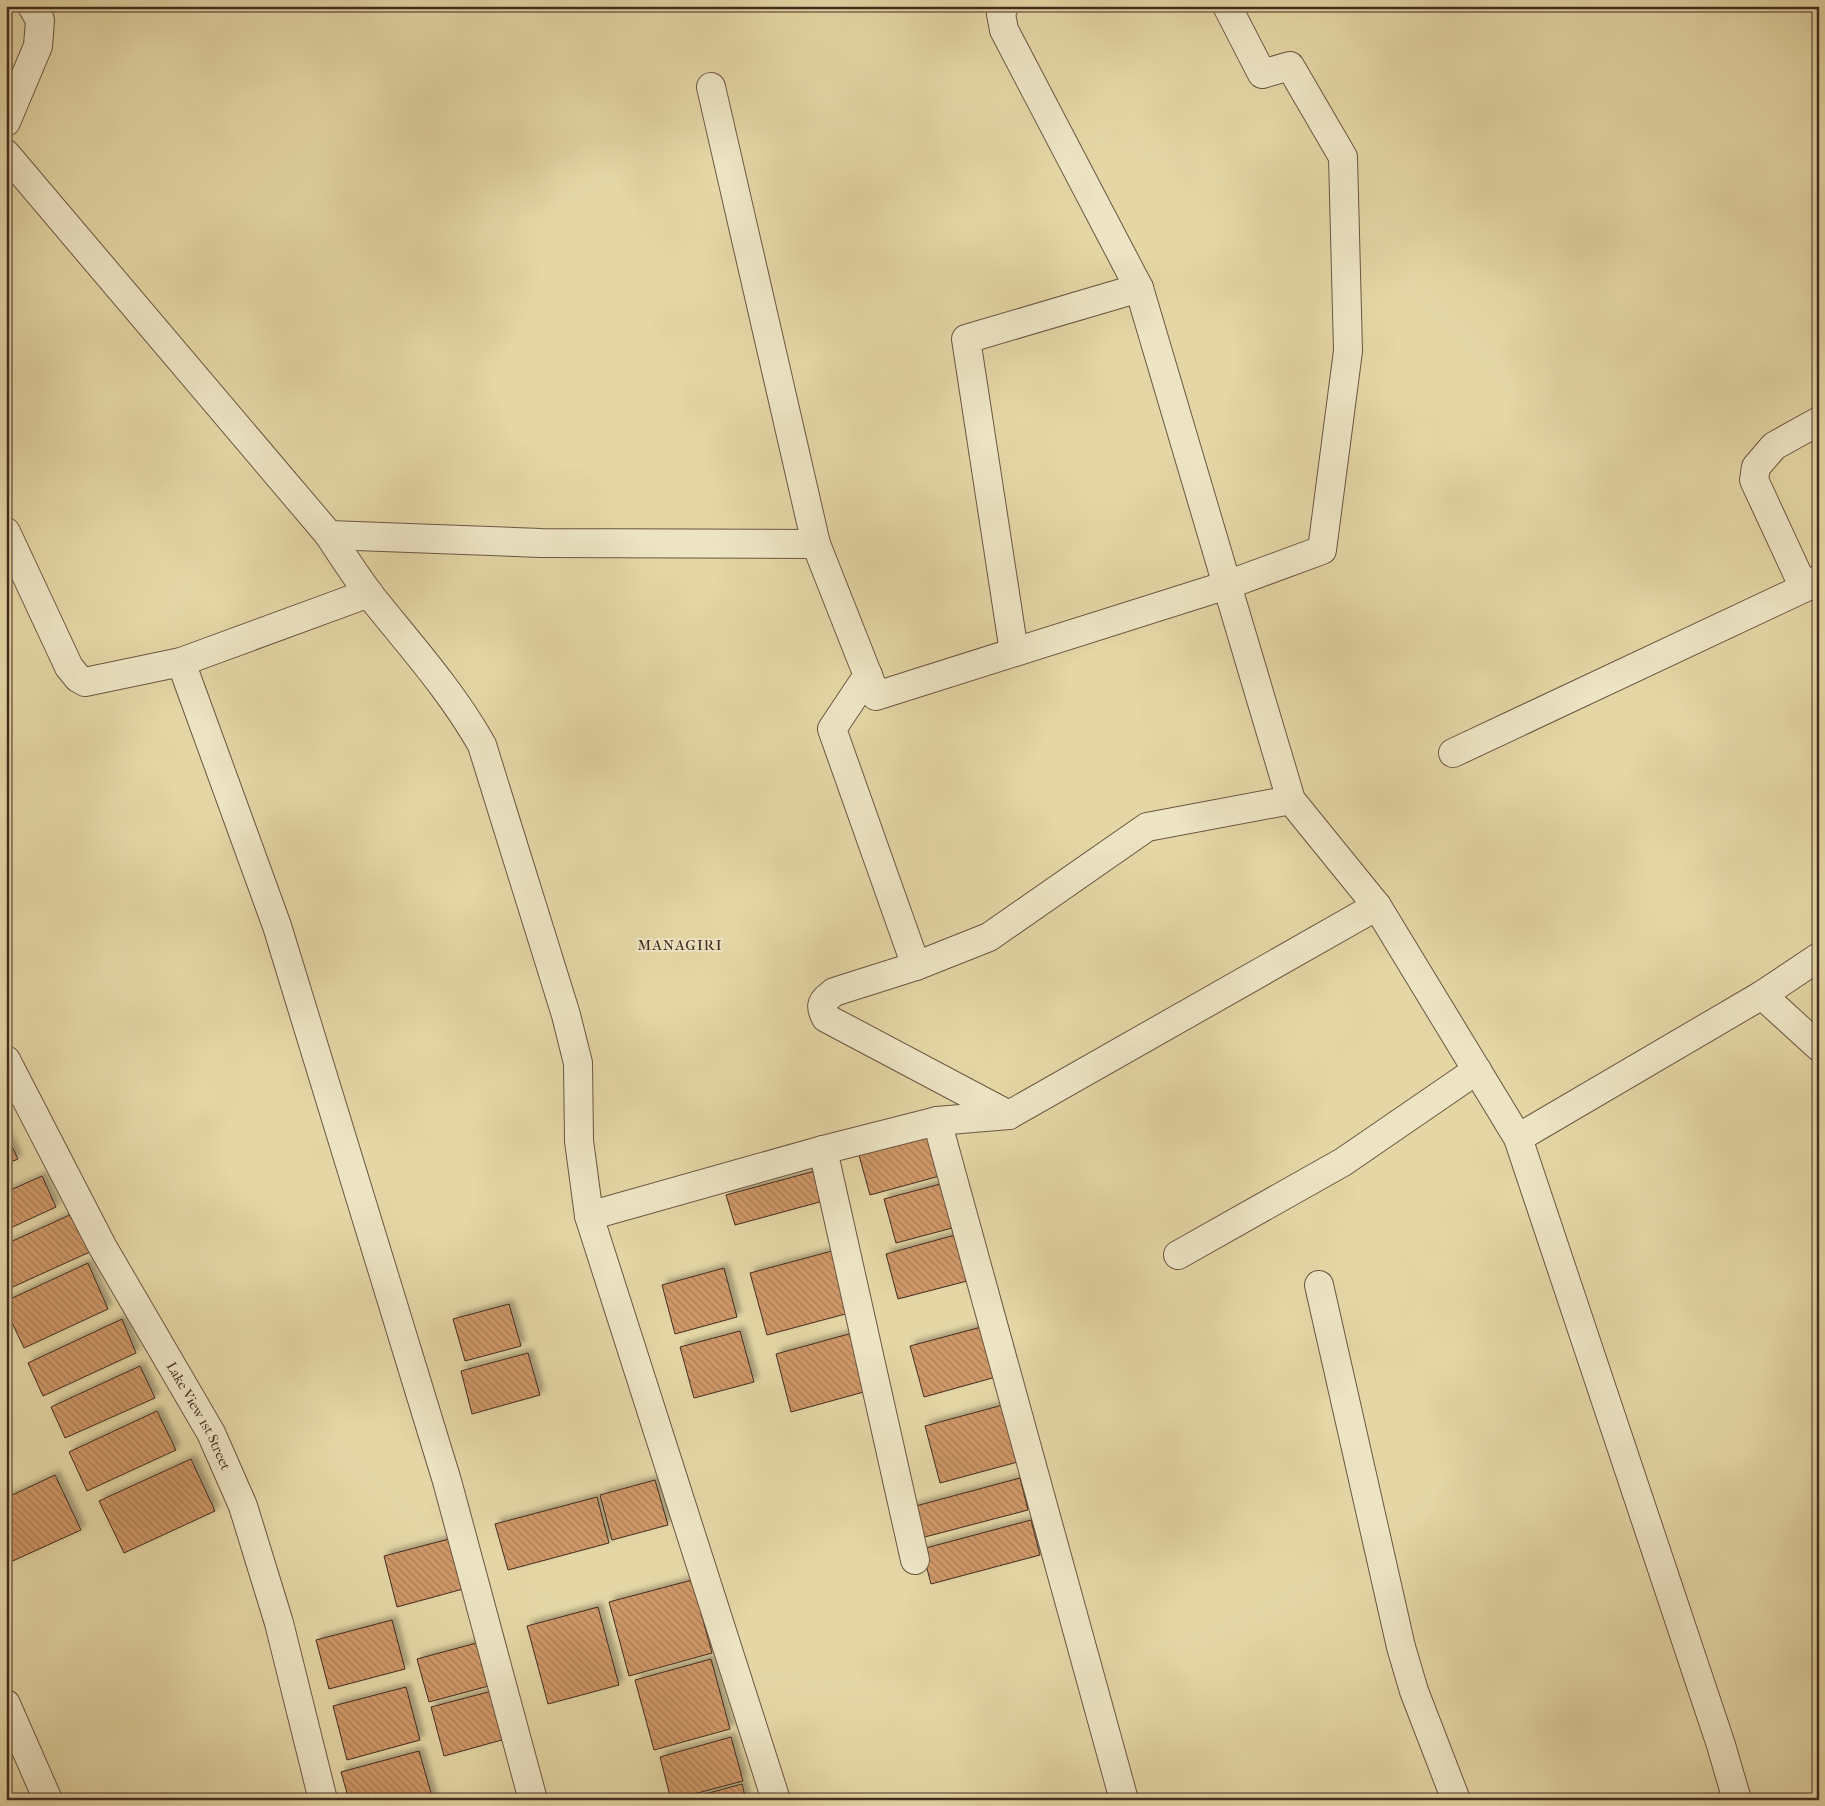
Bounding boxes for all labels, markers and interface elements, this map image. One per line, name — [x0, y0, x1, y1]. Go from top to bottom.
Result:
district label: MANAGIRI — [637, 936, 723, 954]
street label: Lake View 1st Street — [163, 1359, 235, 1473]

